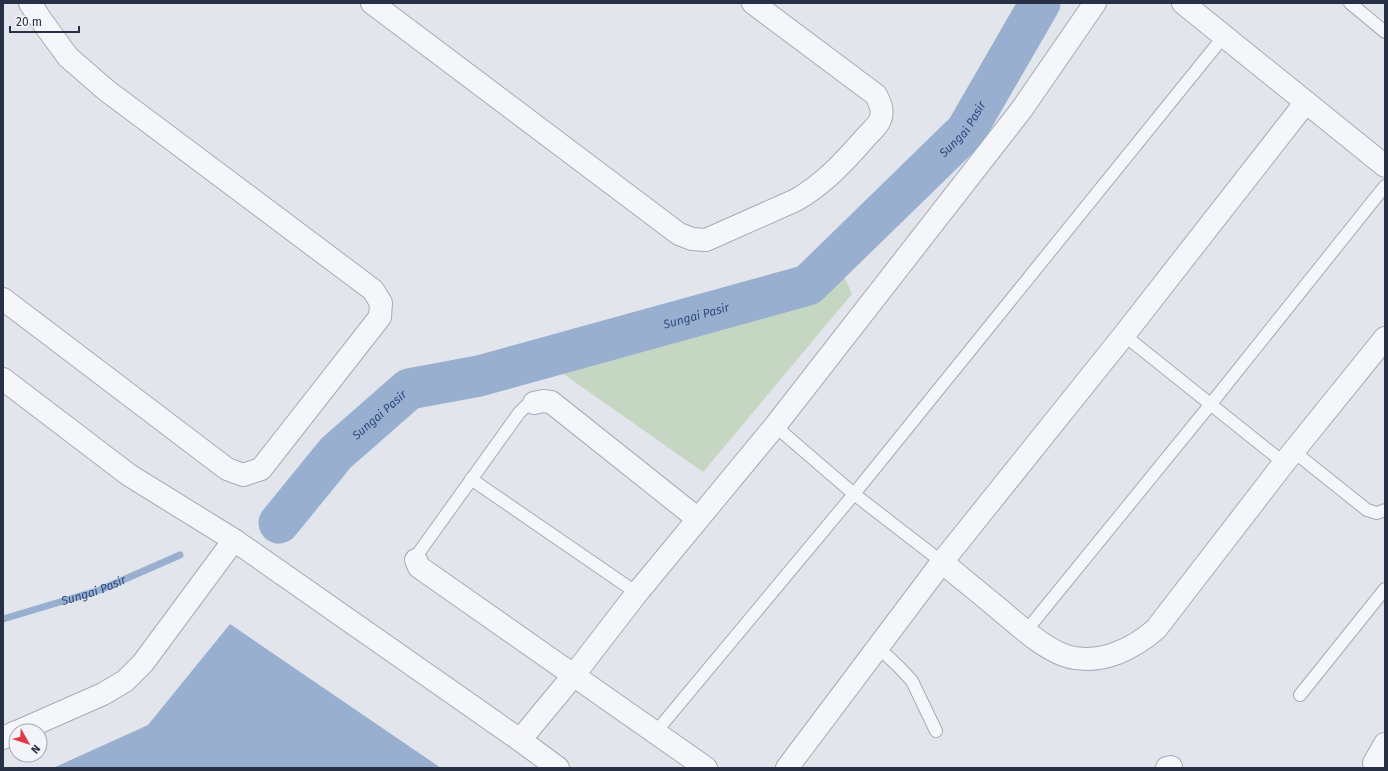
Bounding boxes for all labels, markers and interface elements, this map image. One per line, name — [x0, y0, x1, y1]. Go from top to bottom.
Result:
scale bar — [10, 8, 79, 34]
text: 20 m — [16, 15, 42, 29]
water label: Sungai Pasir — [936, 98, 989, 161]
water label: Sungai Pasir — [661, 300, 731, 332]
water label: Sungai Pasir — [349, 387, 410, 443]
water label: Sungai Pasir — [59, 572, 128, 608]
north arrow — [8, 723, 48, 763]
text: N — [28, 742, 43, 756]

